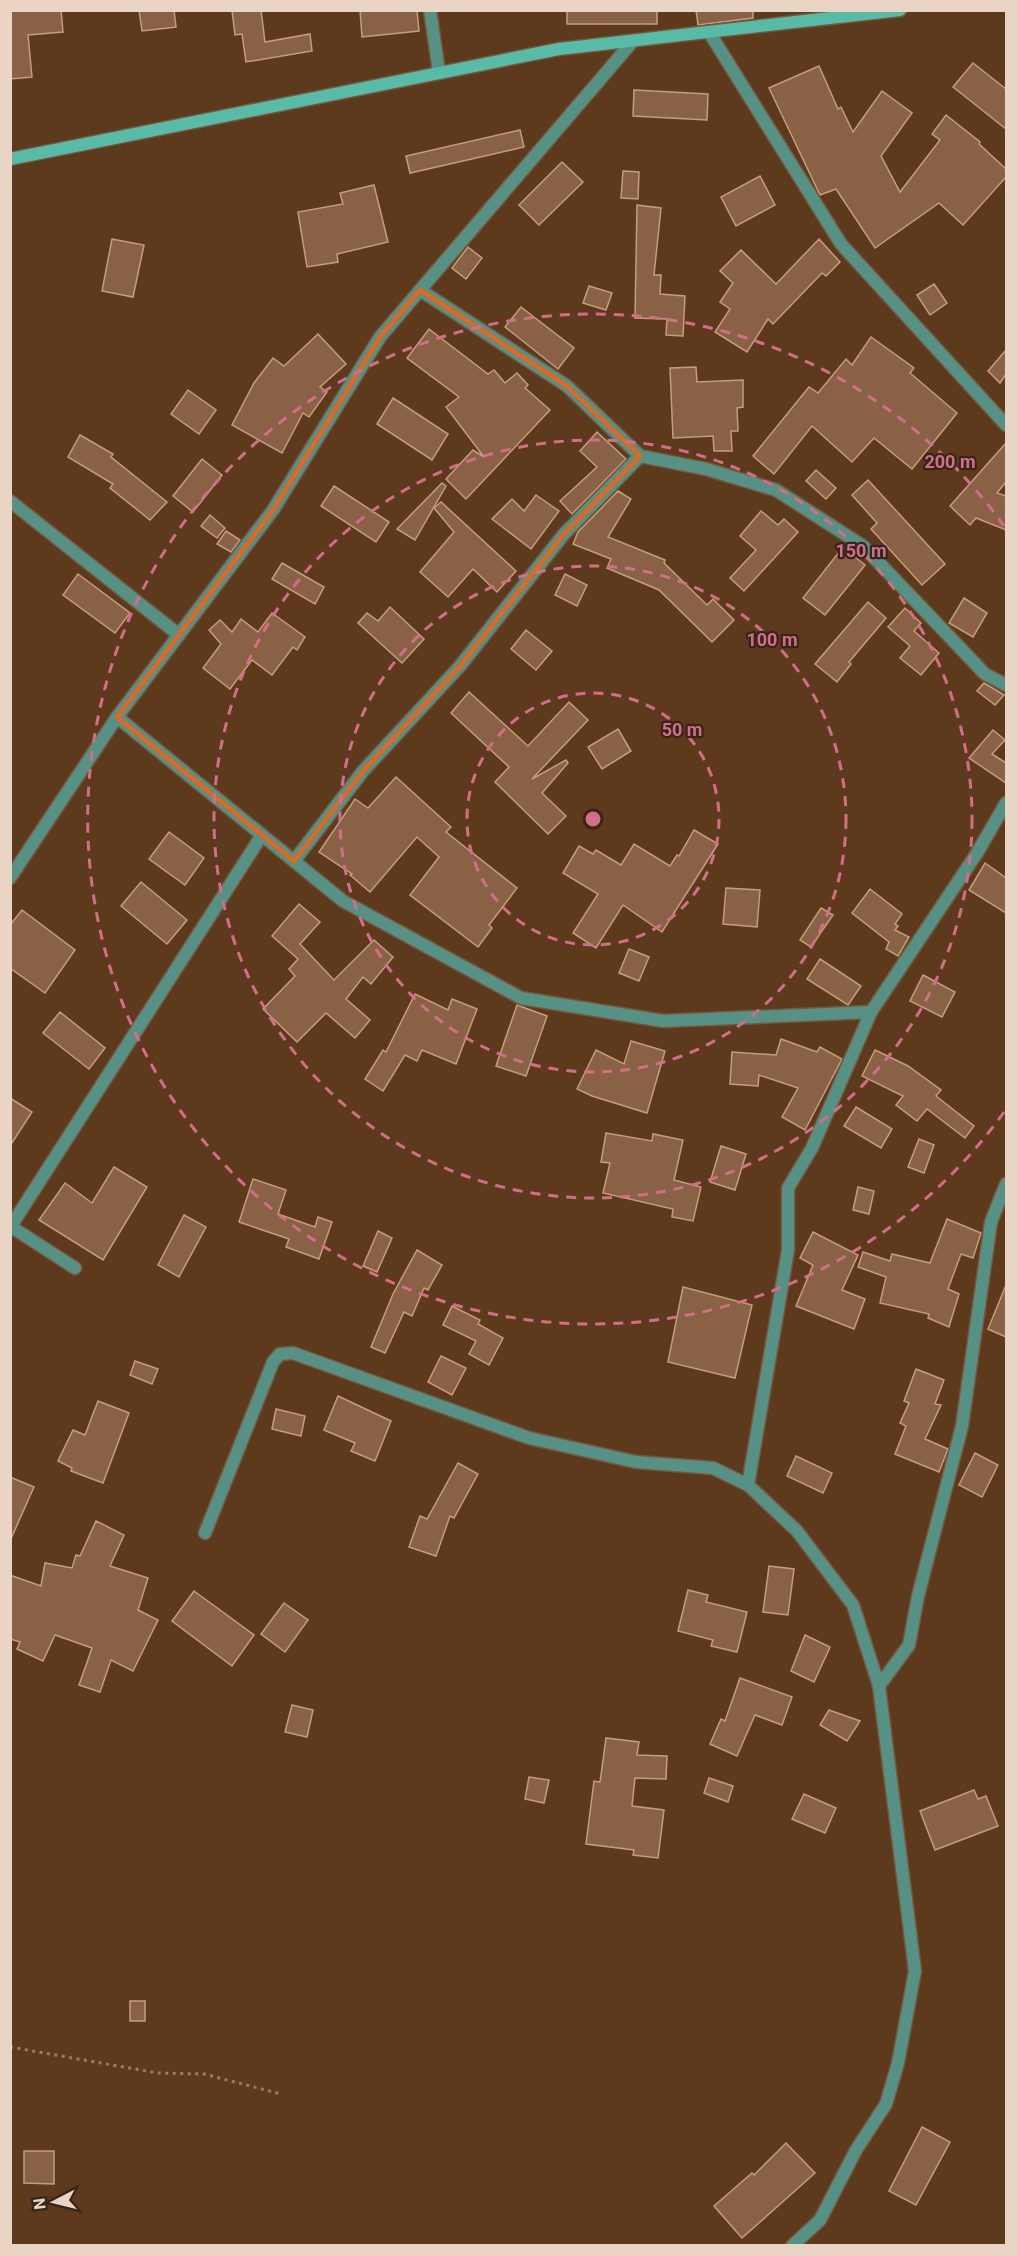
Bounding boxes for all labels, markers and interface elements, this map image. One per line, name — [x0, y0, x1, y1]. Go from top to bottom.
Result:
text: 200 m — [924, 451, 976, 472]
text: 150 m — [835, 540, 887, 561]
text: 100 m — [746, 629, 798, 650]
text: 50 m — [662, 719, 702, 740]
centre of rings — [583, 809, 603, 829]
north arrow — [24, 2172, 84, 2232]
text: N — [29, 2197, 50, 2211]

